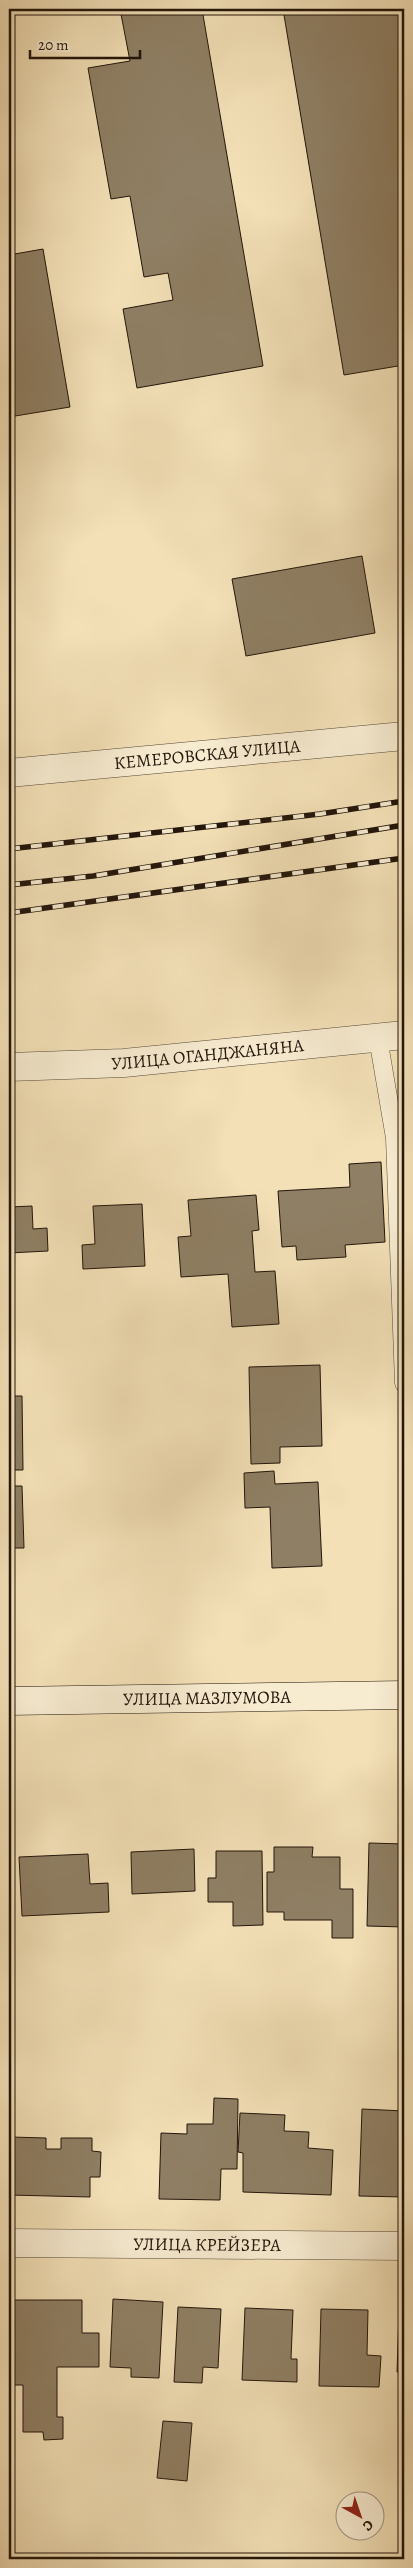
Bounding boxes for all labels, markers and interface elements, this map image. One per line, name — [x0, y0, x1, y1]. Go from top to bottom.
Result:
scale bar — [30, 28, 140, 60]
text: 20 m — [38, 35, 69, 55]
street label: КЕМЕРОВСКАЯ УЛИЦА — [113, 734, 302, 775]
street label: УЛИЦА ОГАНДЖАНЯНА — [111, 1033, 305, 1075]
street label: УЛИЦА МАЗЛУМОВА — [123, 1685, 292, 1711]
street label: УЛИЦА КРЕЙЗЕРА — [133, 2232, 281, 2257]
north arrow — [336, 2490, 386, 2540]
text: С — [358, 2516, 377, 2536]

